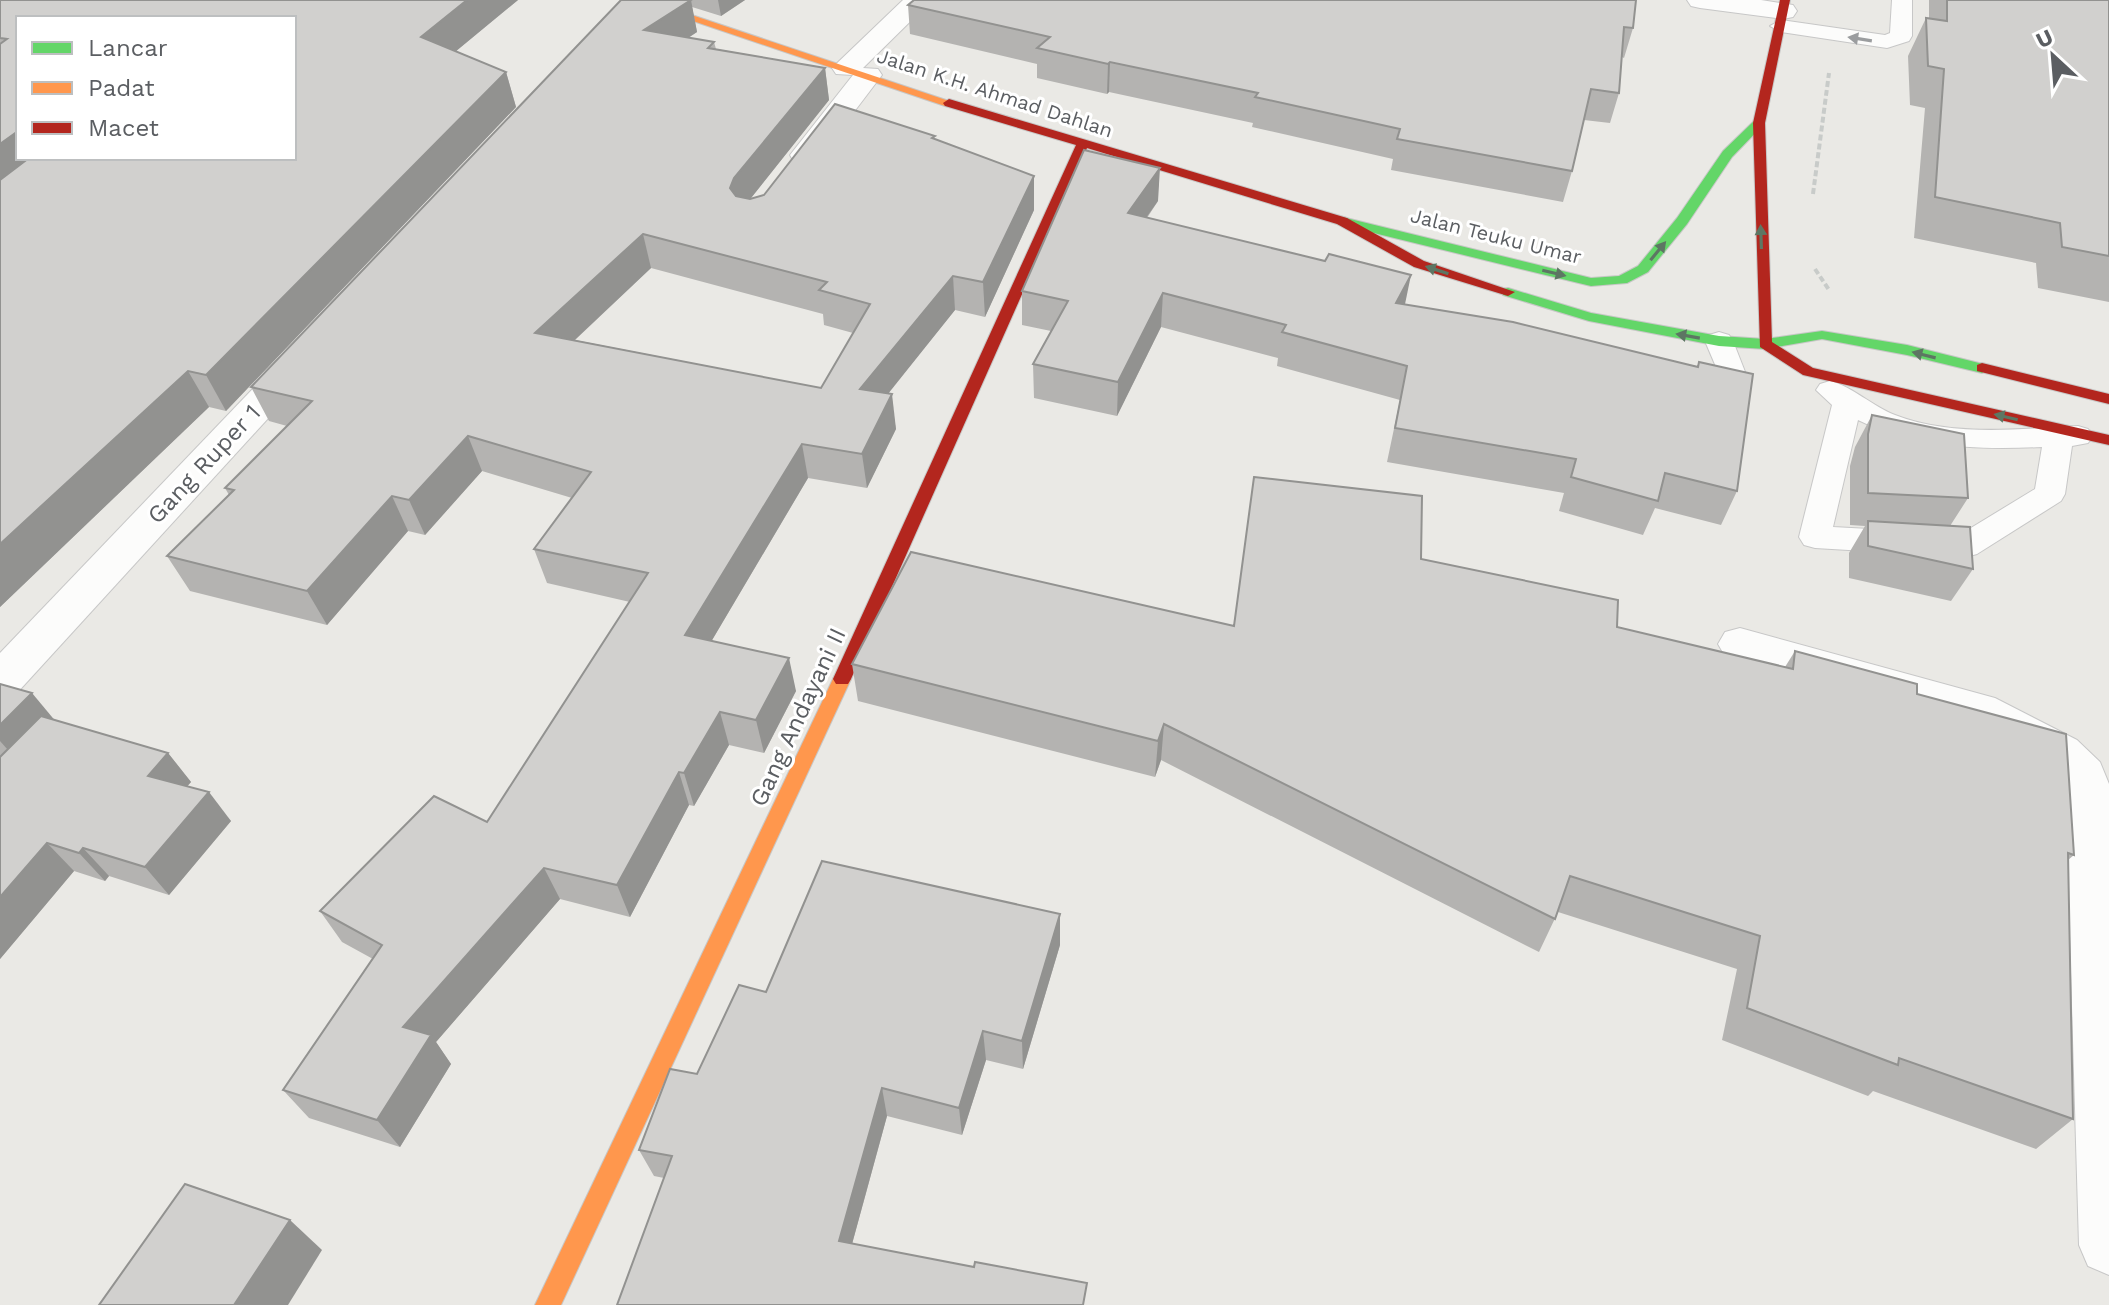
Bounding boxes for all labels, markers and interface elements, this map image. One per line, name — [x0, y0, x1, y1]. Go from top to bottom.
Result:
legend — [16, 16, 296, 160]
north arrow — [2013, 16, 2093, 96]
text: U — [2032, 24, 2057, 53]
one-way arrow — [1847, 32, 1872, 45]
text: Lancar — [88, 34, 168, 62]
street label: Jalan K.H. Ahmad Dahlan — [874, 43, 1116, 143]
text: Padat — [88, 74, 154, 102]
text: Macet — [88, 114, 159, 142]
street label: Jalan Teuku Umar — [1408, 203, 1584, 269]
one-way arrow — [1755, 224, 1768, 249]
one-way arrow — [1649, 241, 1666, 261]
one-way arrow — [1424, 264, 1448, 276]
one-way arrow — [1542, 268, 1567, 280]
one-way arrow — [1675, 329, 1700, 342]
one-way arrow — [1912, 348, 1937, 360]
street label: Gang Ruper 1 — [142, 399, 266, 529]
one-way arrow — [1993, 410, 2018, 423]
street label: Gang Andayani II — [744, 623, 852, 811]

